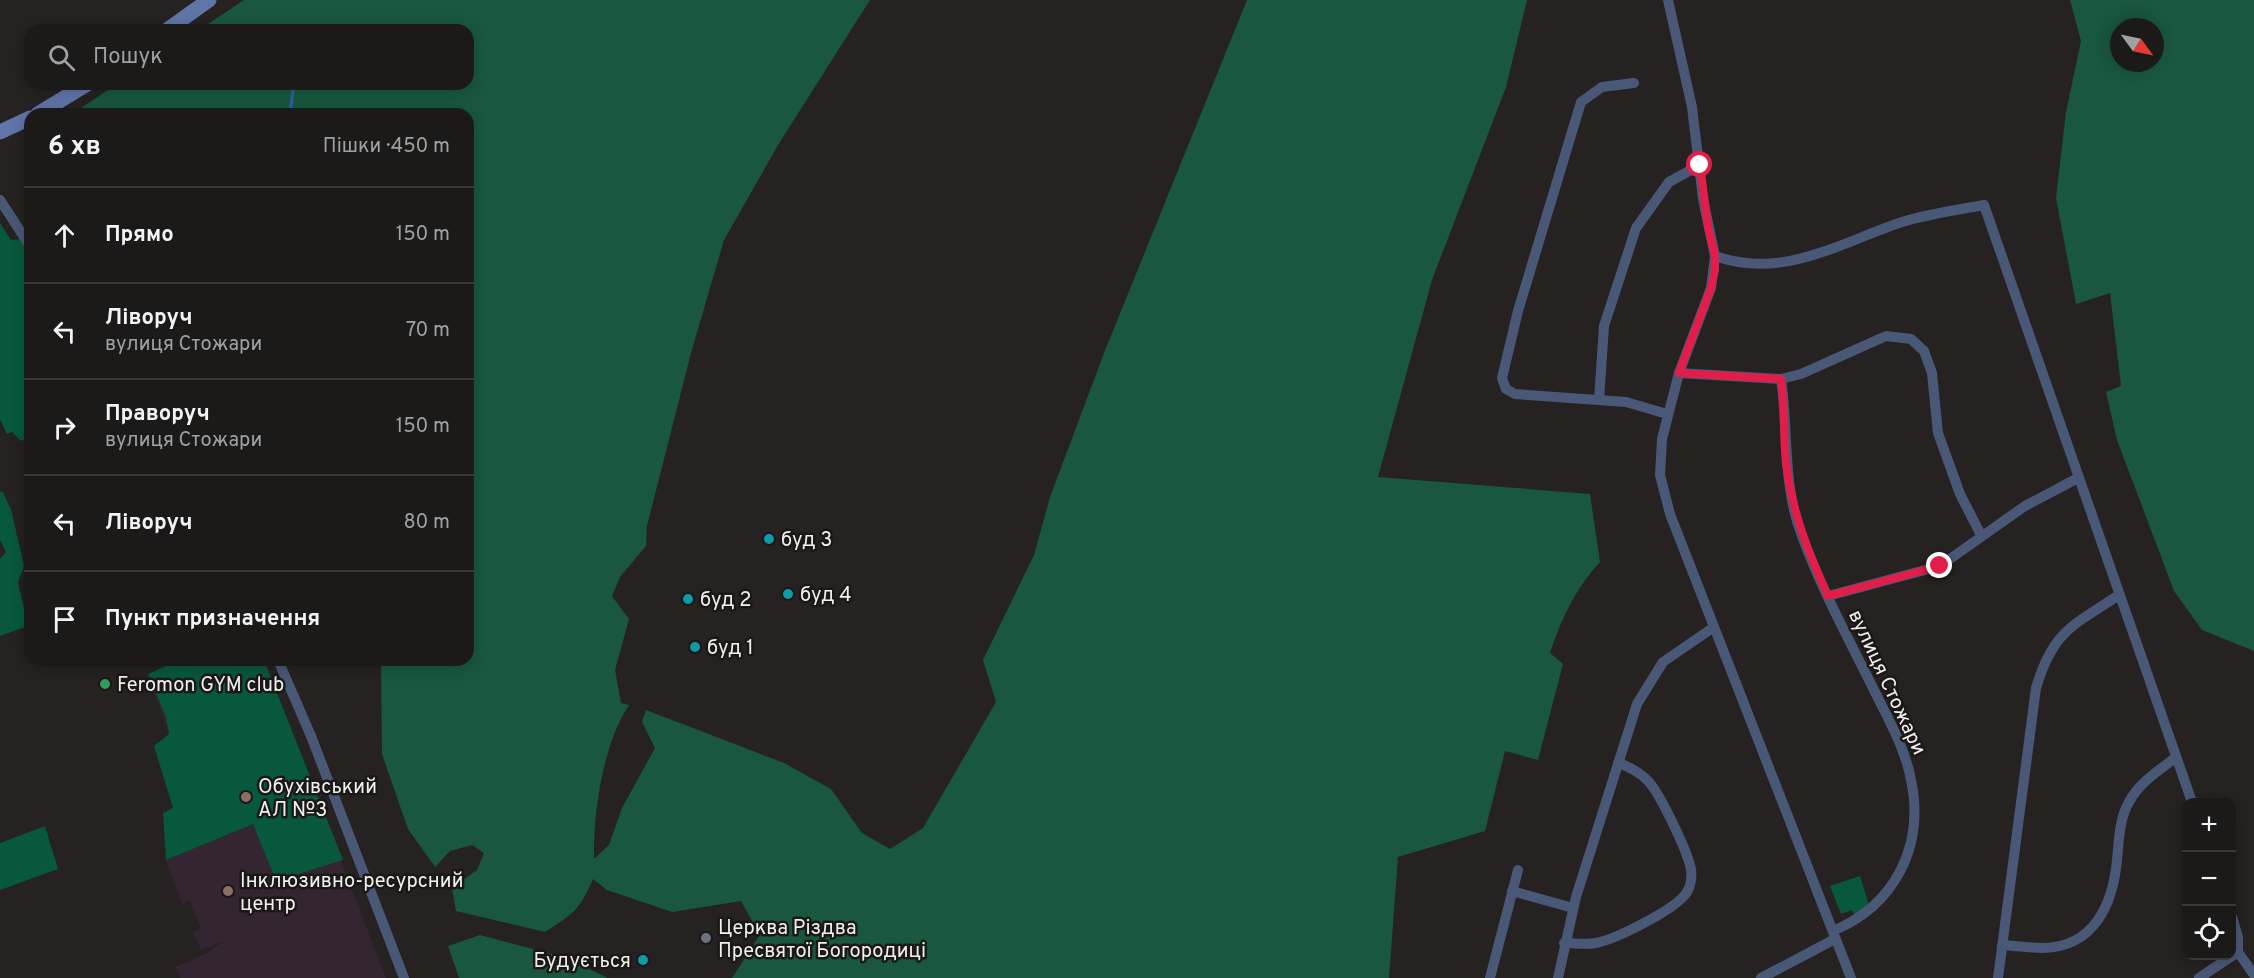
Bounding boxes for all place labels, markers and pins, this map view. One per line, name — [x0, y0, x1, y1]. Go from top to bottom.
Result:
place label: буд 3 — [781, 528, 832, 554]
marker: буд 3 — [762, 532, 776, 546]
place label: буд 4 — [800, 583, 852, 609]
marker: буд 4 — [781, 587, 795, 601]
place label: буд 2 — [700, 588, 752, 614]
marker: буд 2 — [681, 592, 695, 606]
place label: буд 1 — [707, 636, 754, 662]
marker: буд 1 — [688, 640, 702, 654]
place label: Feromon GYM club — [117, 673, 284, 699]
marker: Feromon GYM club — [98, 677, 112, 691]
place label: Обухівський АЛ №3 — [258, 775, 377, 824]
marker: Обухівський АЛ №3 — [239, 790, 253, 804]
place label: Інклюзивно-ресурсний центр — [240, 869, 463, 918]
marker: Інклюзивно-ресурсний центр — [221, 884, 235, 898]
place label: Церква Різдва Пресвятої Богородиці — [718, 916, 926, 965]
marker: Церква Різдва Пресвятої Богородиці — [699, 931, 713, 945]
place label: Будується — [534, 949, 631, 975]
marker: Будується — [636, 953, 650, 967]

